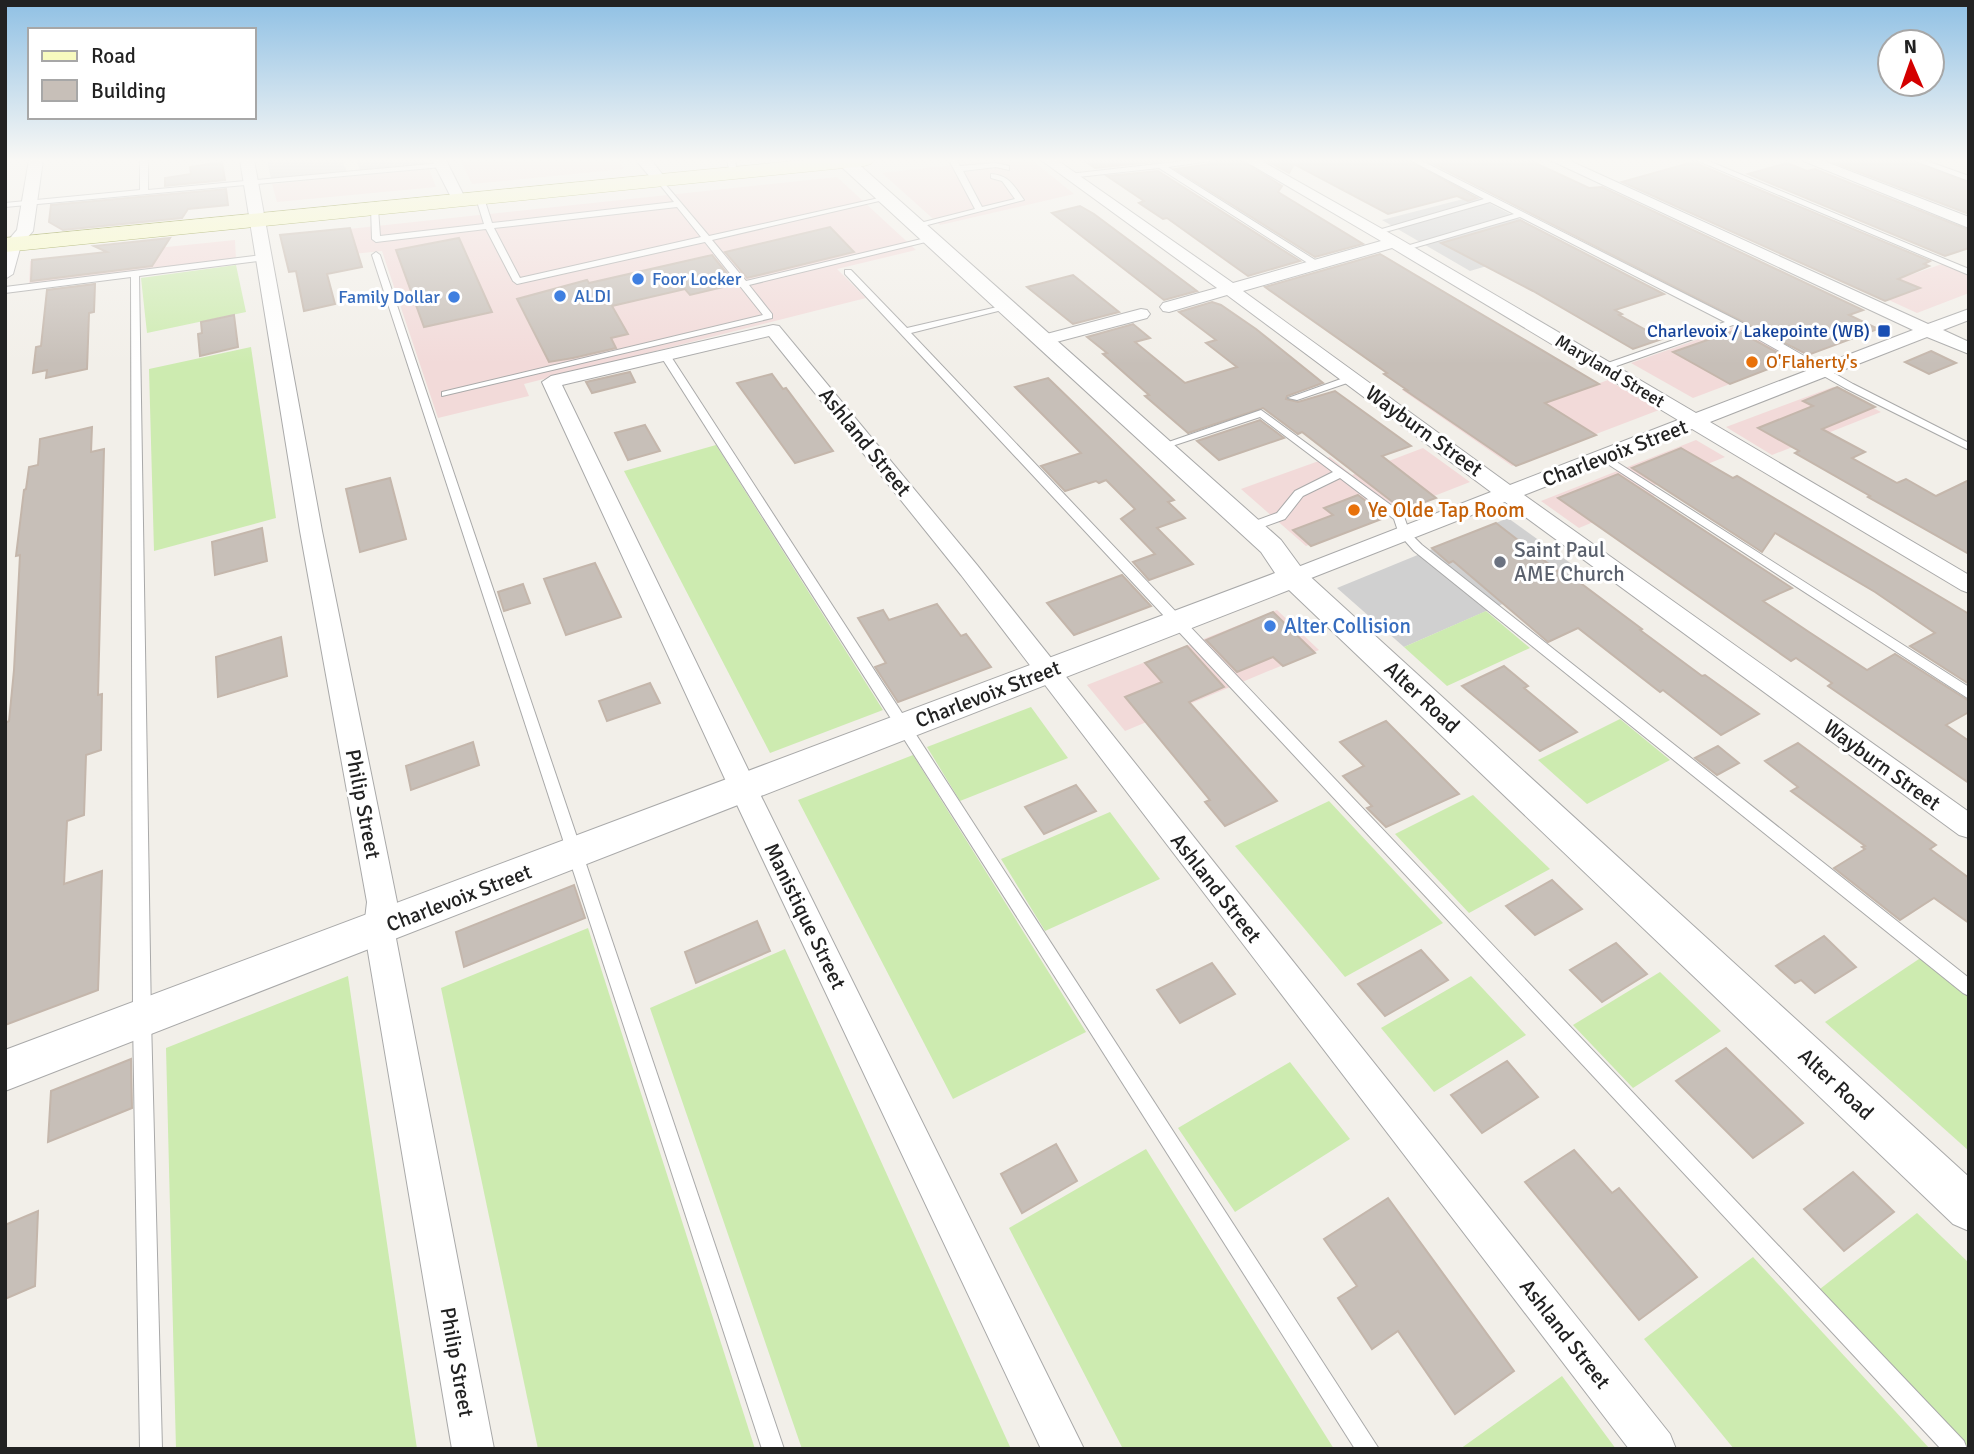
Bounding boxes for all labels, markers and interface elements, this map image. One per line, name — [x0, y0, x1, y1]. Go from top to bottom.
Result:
legend — [28, 28, 256, 119]
north arrow — [1876, 28, 1946, 98]
text: N — [1903, 35, 1917, 59]
text: Road — [91, 43, 136, 69]
text: Building — [91, 78, 166, 104]
place label: Foor Locker — [652, 268, 742, 290]
marker: Foor Locker — [630, 271, 646, 287]
place label: ALDI — [574, 285, 611, 307]
place label: Family Dollar — [338, 286, 440, 308]
marker: ALDI — [552, 288, 568, 304]
marker: Family Dollar — [446, 289, 462, 305]
place label: Charlevoix / Lakepointe (WB) — [1647, 320, 1870, 342]
marker: Charlevoix / Lakepointe (WB) — [1876, 323, 1892, 339]
street label: Maryland Street — [1551, 330, 1669, 412]
place label: O'Flaherty's — [1766, 351, 1858, 373]
marker: O'Flaherty's — [1744, 354, 1760, 370]
street label: Wayburn Street — [1360, 380, 1488, 482]
street label: Ashland Street — [813, 382, 917, 502]
street label: Charlevoix Street — [1539, 413, 1691, 493]
place label: Ye Olde Tap Room — [1368, 497, 1525, 523]
marker: Ye Olde Tap Room — [1346, 502, 1362, 518]
place label: Saint Paul AME Church — [1514, 537, 1625, 587]
marker: Saint Paul AME Church — [1492, 554, 1508, 570]
place label: Alter Collision — [1284, 613, 1411, 639]
marker: Alter Collision — [1262, 618, 1278, 634]
street label: Charlevoix Street — [912, 654, 1064, 734]
street label: Alter Road — [1379, 656, 1465, 738]
street label: Wayburn Street — [1818, 714, 1946, 816]
street label: Philip Street — [340, 747, 386, 861]
street label: Ashland Street — [1165, 828, 1267, 948]
street label: Manistique Street — [758, 839, 852, 993]
street label: Charlevoix Street — [383, 858, 535, 938]
street label: Alter Road — [1793, 1043, 1879, 1125]
street label: Ashland Street — [1514, 1274, 1616, 1394]
street label: Philip Street — [435, 1305, 479, 1419]

